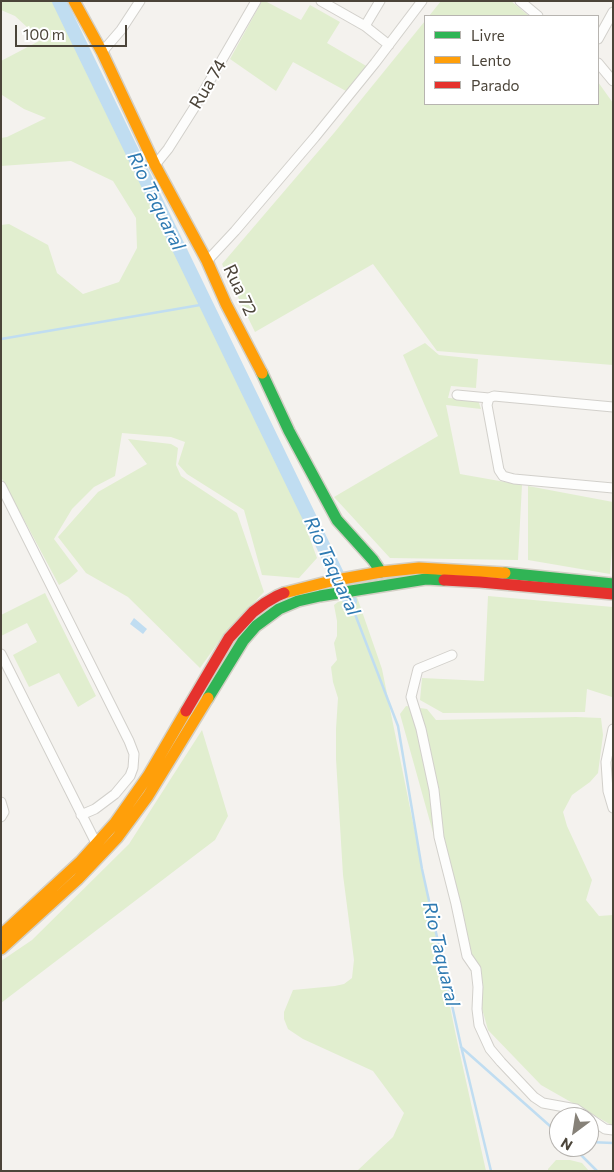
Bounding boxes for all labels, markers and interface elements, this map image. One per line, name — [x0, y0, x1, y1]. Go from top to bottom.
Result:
scale bar — [18, 15, 130, 47]
legend — [424, 15, 599, 105]
text: 100 m — [23, 25, 65, 43]
text: Livre — [471, 26, 505, 44]
text: Lento — [471, 51, 511, 69]
street label: Rua 74 — [185, 55, 231, 113]
text: Parado — [471, 76, 520, 94]
water label: Rio Taquaral — [122, 148, 190, 254]
street label: Rua 72 — [219, 261, 261, 319]
water label: Rio Taquaral — [299, 513, 365, 619]
water label: Rio Taquaral — [418, 899, 464, 1009]
north arrow — [549, 1107, 599, 1157]
text: N — [558, 1134, 575, 1154]

